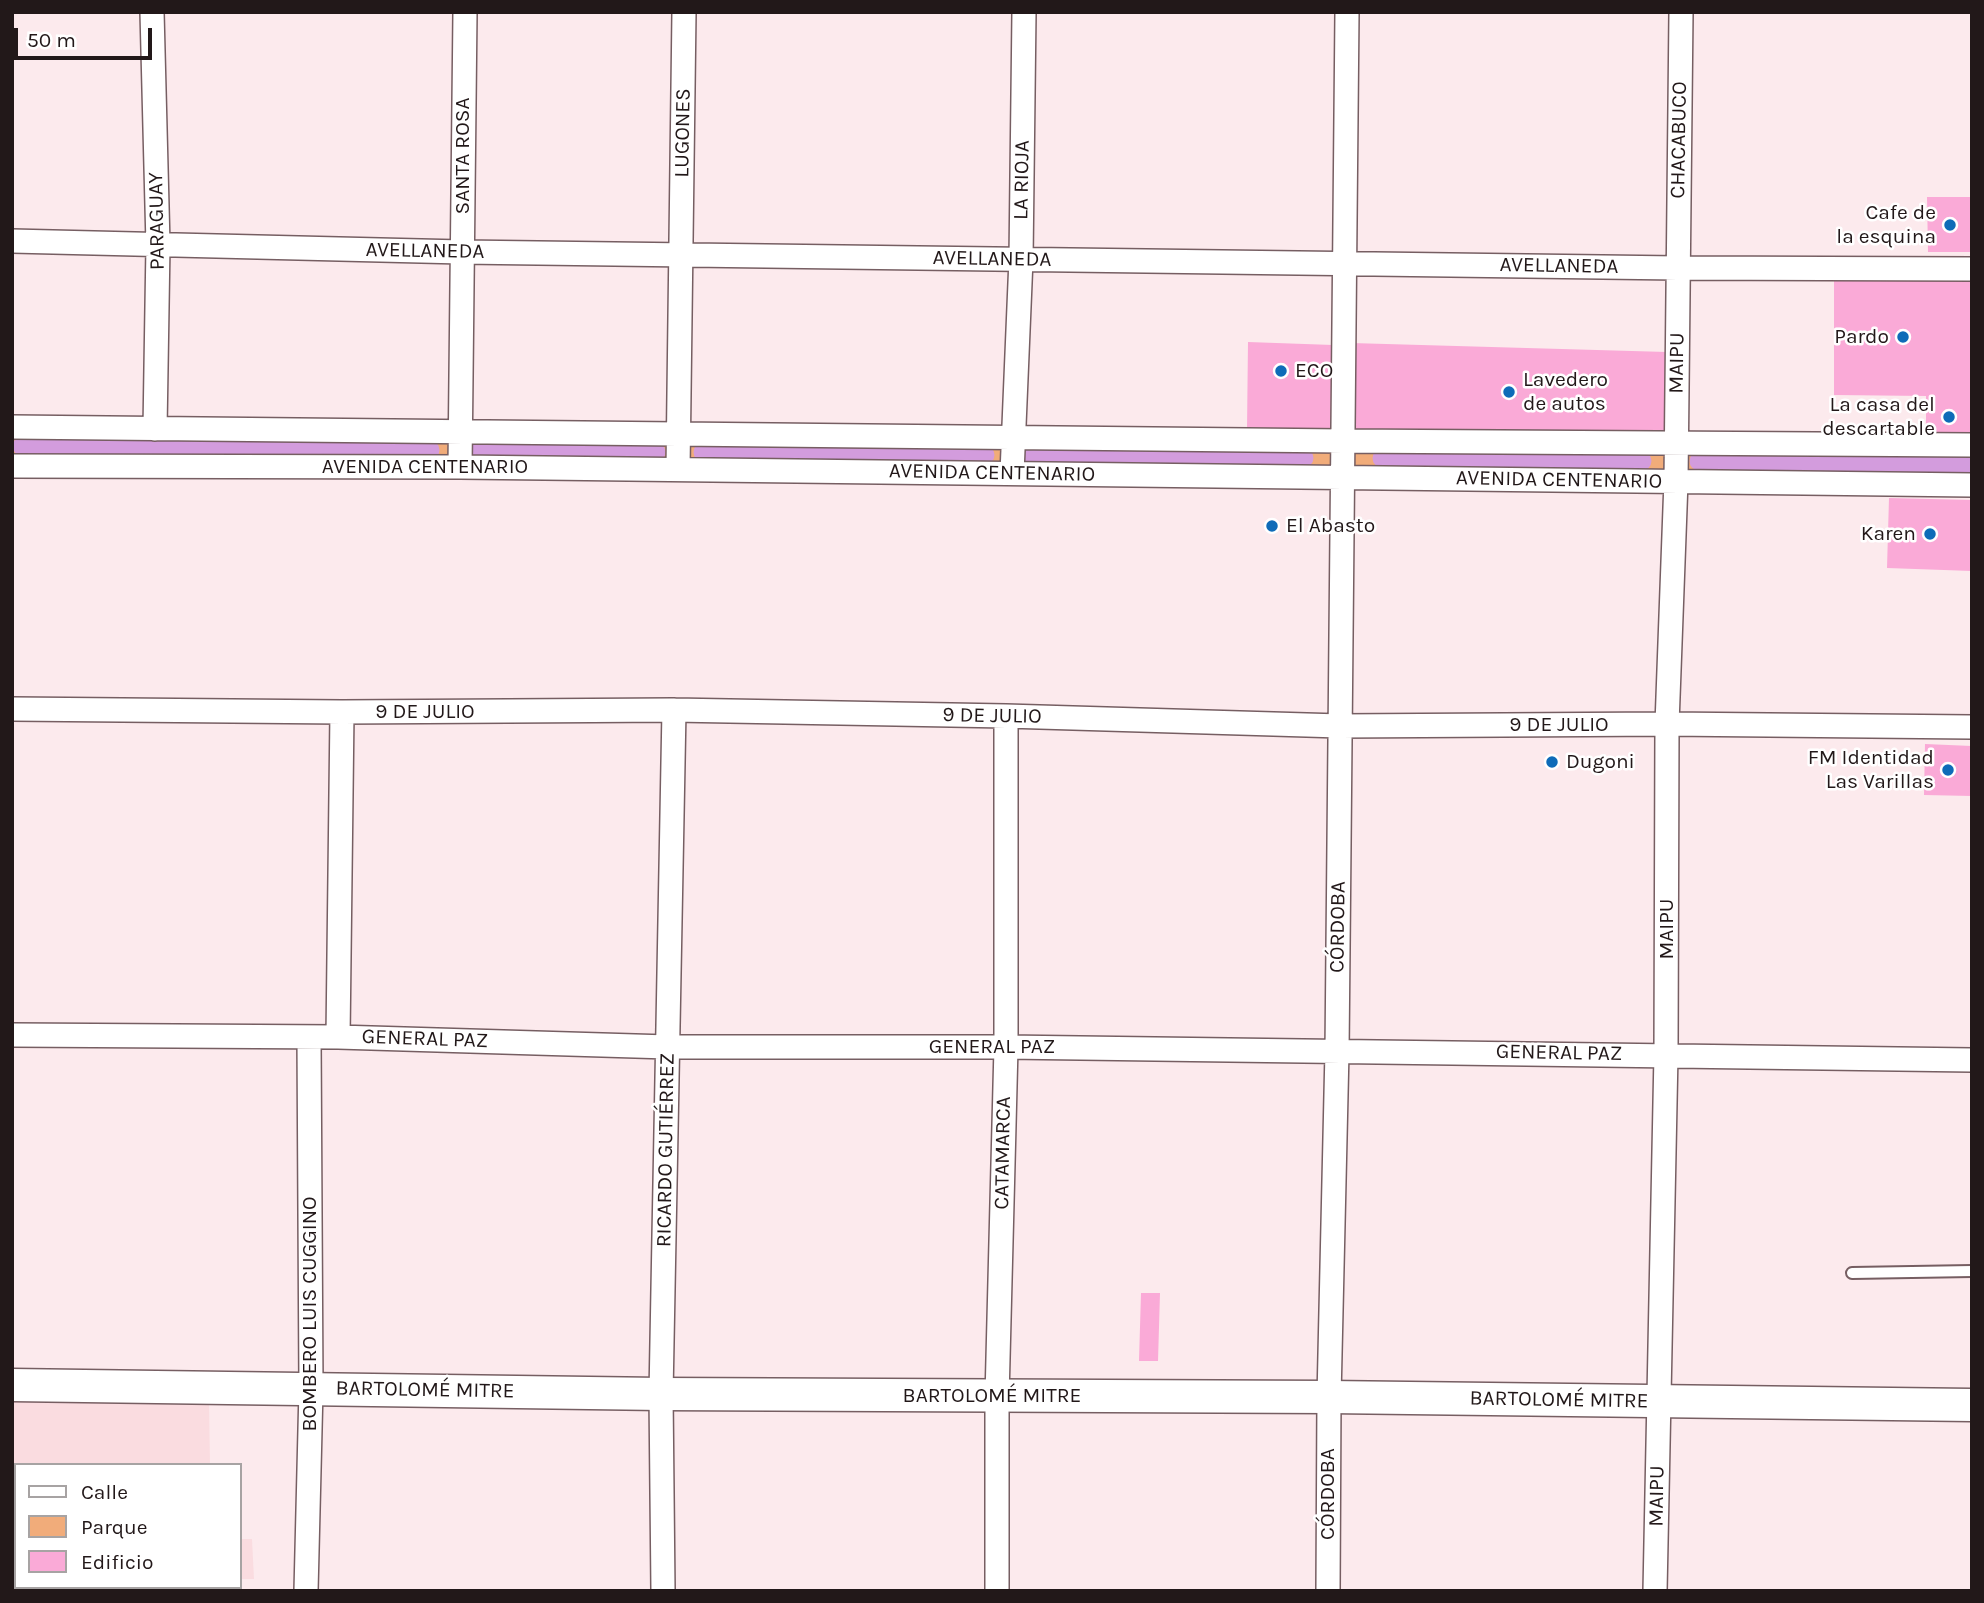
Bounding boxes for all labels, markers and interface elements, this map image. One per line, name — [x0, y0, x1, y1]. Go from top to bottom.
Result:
scale bar — [18, 14, 156, 58]
text: 50 m — [27, 28, 76, 52]
street label: CHACABUCO — [1665, 81, 1693, 199]
street label: LUGONES — [670, 88, 696, 178]
street label: SANTA ROSA — [450, 97, 476, 215]
street label: LA RIOJA — [1009, 140, 1035, 220]
street label: PARAGUAY — [144, 172, 170, 270]
place label: Cafe de la esquina — [1836, 200, 1936, 250]
marker: Cafe de la esquina — [1942, 217, 1958, 233]
street label: AVELLANEDA — [365, 237, 485, 265]
street label: AVELLANEDA — [932, 245, 1052, 273]
street label: AVELLANEDA — [1499, 252, 1619, 280]
place label: Pardo — [1834, 324, 1889, 350]
marker: Pardo — [1895, 329, 1911, 345]
street label: MAIPU — [1664, 332, 1690, 394]
place label: ECO — [1295, 358, 1333, 384]
marker: ECO — [1273, 363, 1289, 379]
place label: Lavedero de autos — [1523, 367, 1608, 417]
marker: Lavedero de autos — [1501, 384, 1517, 400]
place label: La casa del descartable — [1822, 392, 1935, 442]
marker: La casa del descartable — [1941, 409, 1957, 425]
street label: AVENIDA CENTENARIO — [322, 454, 528, 480]
street label: AVENIDA CENTENARIO — [889, 459, 1095, 487]
street label: AVENIDA CENTENARIO — [1456, 466, 1662, 494]
place label: El Abasto — [1286, 513, 1375, 539]
marker: El Abasto — [1264, 518, 1280, 534]
place label: Karen — [1861, 521, 1916, 547]
marker: Karen — [1922, 526, 1938, 542]
street label: 9 DE JULIO — [375, 699, 475, 725]
street label: 9 DE JULIO — [942, 703, 1042, 729]
street label: 9 DE JULIO — [1509, 712, 1609, 738]
place label: FM Identidad Las Varillas — [1808, 745, 1934, 795]
place label: Dugoni — [1566, 749, 1635, 775]
marker: Dugoni — [1544, 754, 1560, 770]
marker: FM Identidad Las Varillas — [1940, 762, 1956, 778]
street label: CÓRDOBA — [1325, 881, 1351, 973]
street label: MAIPU — [1654, 898, 1680, 960]
street label: GENERAL PAZ — [361, 1024, 489, 1054]
street label: GENERAL PAZ — [929, 1034, 1055, 1060]
street label: GENERAL PAZ — [1496, 1039, 1622, 1067]
street label: RICARDO GUTIÉRREZ — [652, 1053, 680, 1247]
street label: CATAMARCA — [989, 1096, 1017, 1210]
street label: BOMBERO LUIS CUGGINO — [297, 1196, 323, 1432]
street label: BARTOLOMÉ MITRE — [335, 1376, 515, 1404]
street label: BARTOLOMÉ MITRE — [903, 1383, 1081, 1409]
street label: BARTOLOMÉ MITRE — [1469, 1386, 1649, 1414]
street label: CÓRDOBA — [1315, 1448, 1341, 1540]
legend — [14, 1463, 242, 1589]
street label: MAIPU — [1644, 1465, 1670, 1527]
text: Calle — [81, 1480, 128, 1504]
text: Parque — [81, 1515, 148, 1539]
text: Edificio — [81, 1550, 154, 1574]

